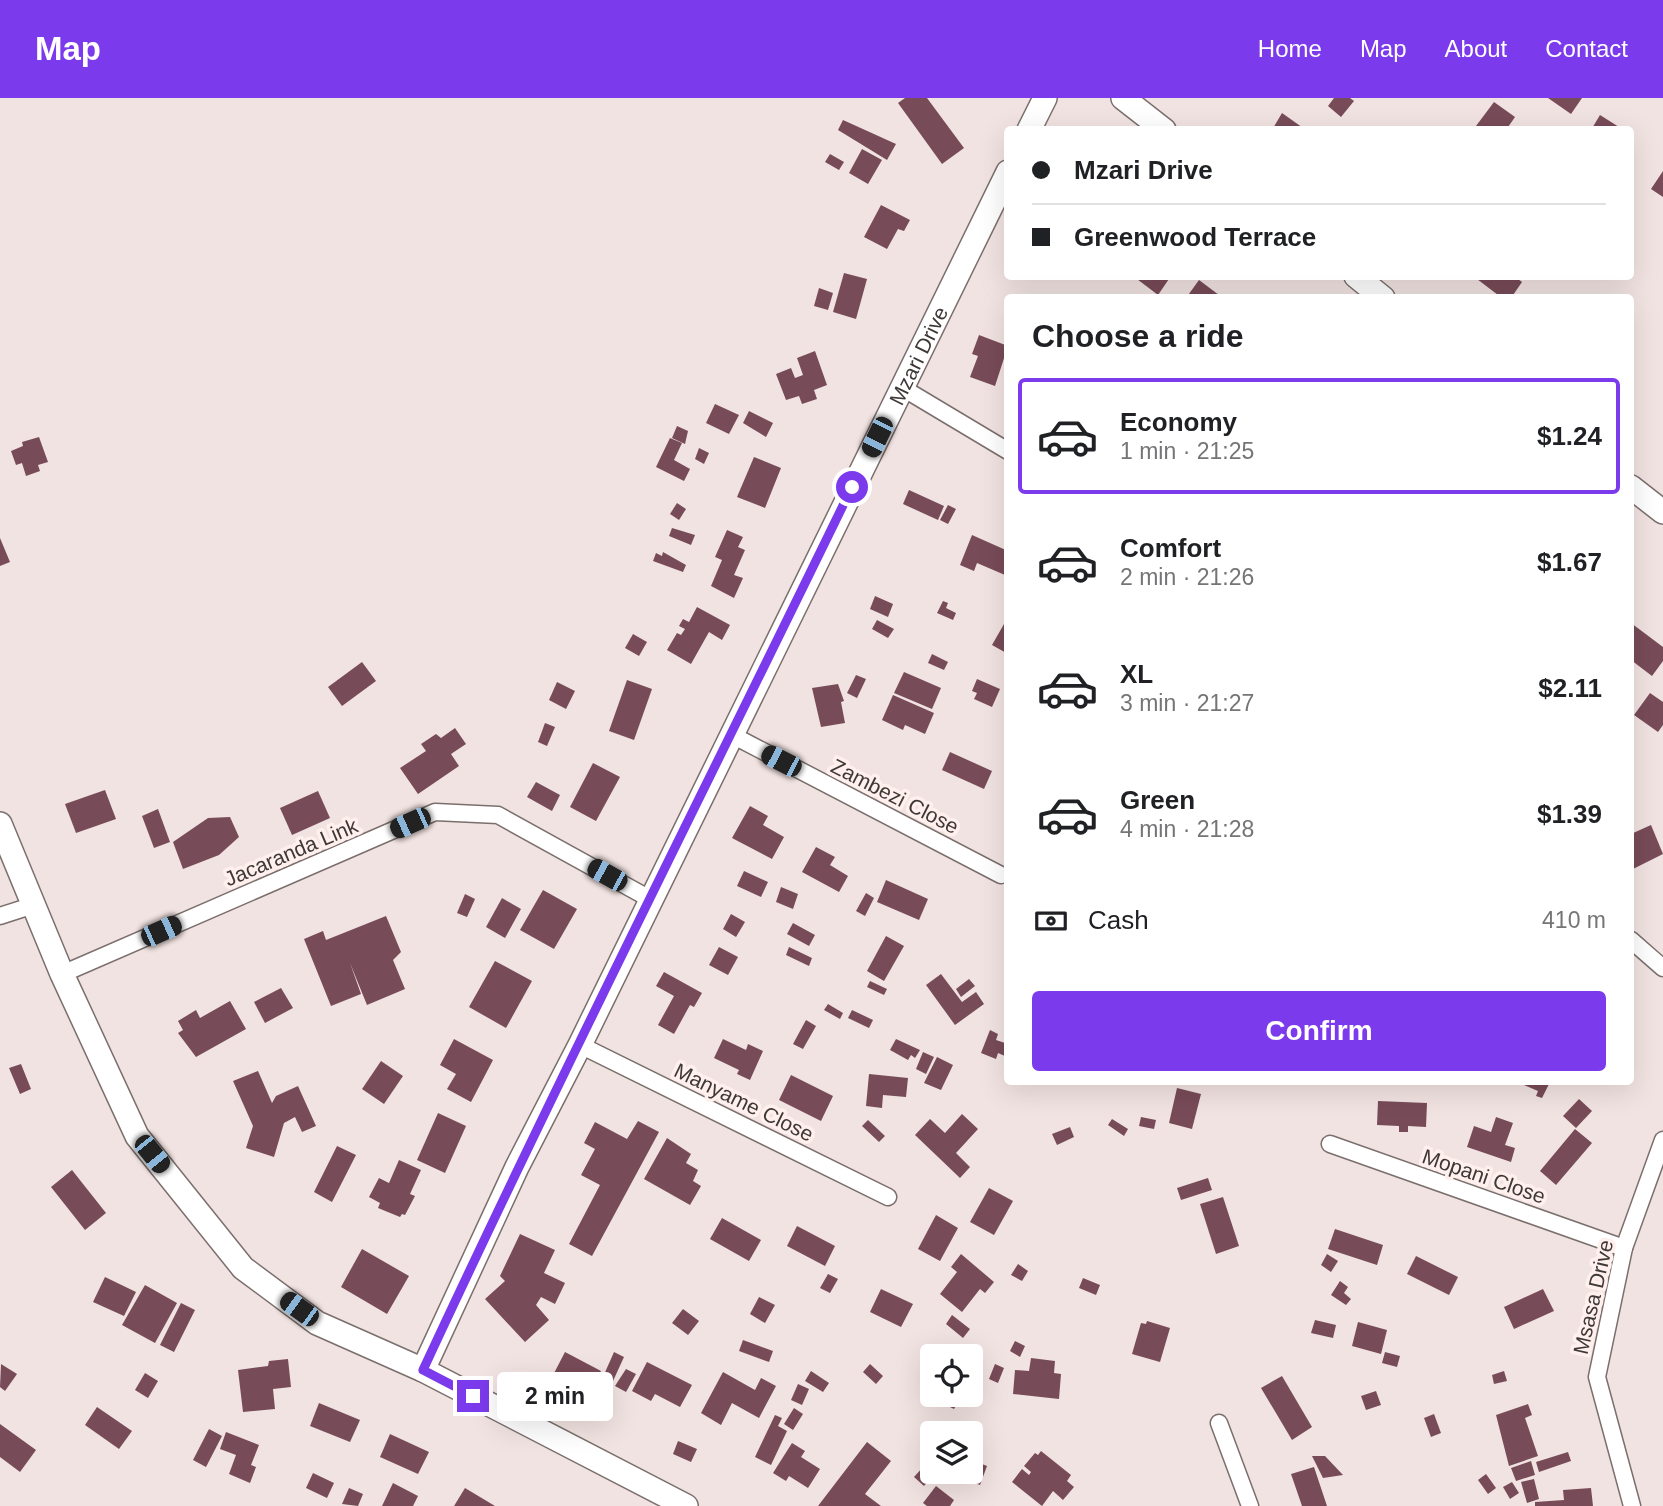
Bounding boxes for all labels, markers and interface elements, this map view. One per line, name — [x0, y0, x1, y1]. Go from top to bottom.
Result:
text: Map — [35, 30, 101, 67]
text: Home — [1258, 35, 1322, 62]
text: Map — [1360, 35, 1407, 62]
text: About — [1445, 35, 1507, 62]
text: Contact — [1545, 35, 1628, 62]
text: Mzari Drive — [1074, 155, 1213, 185]
text: Greenwood Terrace — [1074, 222, 1316, 252]
street label: Mzari Drive — [884, 303, 952, 408]
text: Choose a ride — [1032, 318, 1244, 354]
icon: car — [1036, 405, 1099, 468]
text: Economy — [1120, 407, 1237, 437]
car — [859, 414, 896, 460]
text: $1.24 — [1537, 421, 1602, 451]
text: 1 min · 21:25 — [1120, 438, 1254, 464]
route start — [836, 471, 868, 503]
icon: car — [1036, 531, 1099, 594]
text: Comfort — [1120, 533, 1221, 563]
text: $1.67 — [1537, 547, 1602, 577]
text: 2 min · 21:26 — [1120, 564, 1254, 590]
icon: car — [1036, 657, 1099, 720]
text: XL — [1120, 659, 1153, 689]
text: $2.11 — [1538, 673, 1602, 703]
text: 3 min · 21:27 — [1120, 690, 1254, 716]
car — [758, 742, 805, 780]
street label: Zambezi Close — [827, 754, 963, 838]
icon: car — [1036, 783, 1099, 846]
text: Green — [1120, 785, 1195, 815]
text: $1.39 — [1537, 799, 1602, 829]
car — [387, 805, 434, 841]
street label: Jacaranda Link — [221, 813, 362, 890]
text: 4 min · 21:28 — [1120, 816, 1254, 842]
car — [584, 856, 631, 894]
icon: cash — [1032, 902, 1070, 940]
text: Cash — [1088, 905, 1149, 935]
text: 410 m — [1542, 907, 1606, 933]
car — [138, 913, 185, 949]
button: Confirm — [1032, 991, 1606, 1071]
street label: Manyame Close — [671, 1058, 817, 1146]
car — [131, 1131, 174, 1177]
street label: Mopani Close — [1420, 1144, 1548, 1208]
street label: Msasa Drive — [1569, 1238, 1617, 1356]
car — [276, 1288, 323, 1330]
map controls — [920, 1344, 983, 1484]
button: locate — [920, 1344, 983, 1407]
callout: 2 min — [498, 1372, 613, 1420]
route end — [457, 1380, 489, 1412]
text: 2 min — [525, 1383, 585, 1409]
button: layers — [920, 1421, 983, 1484]

